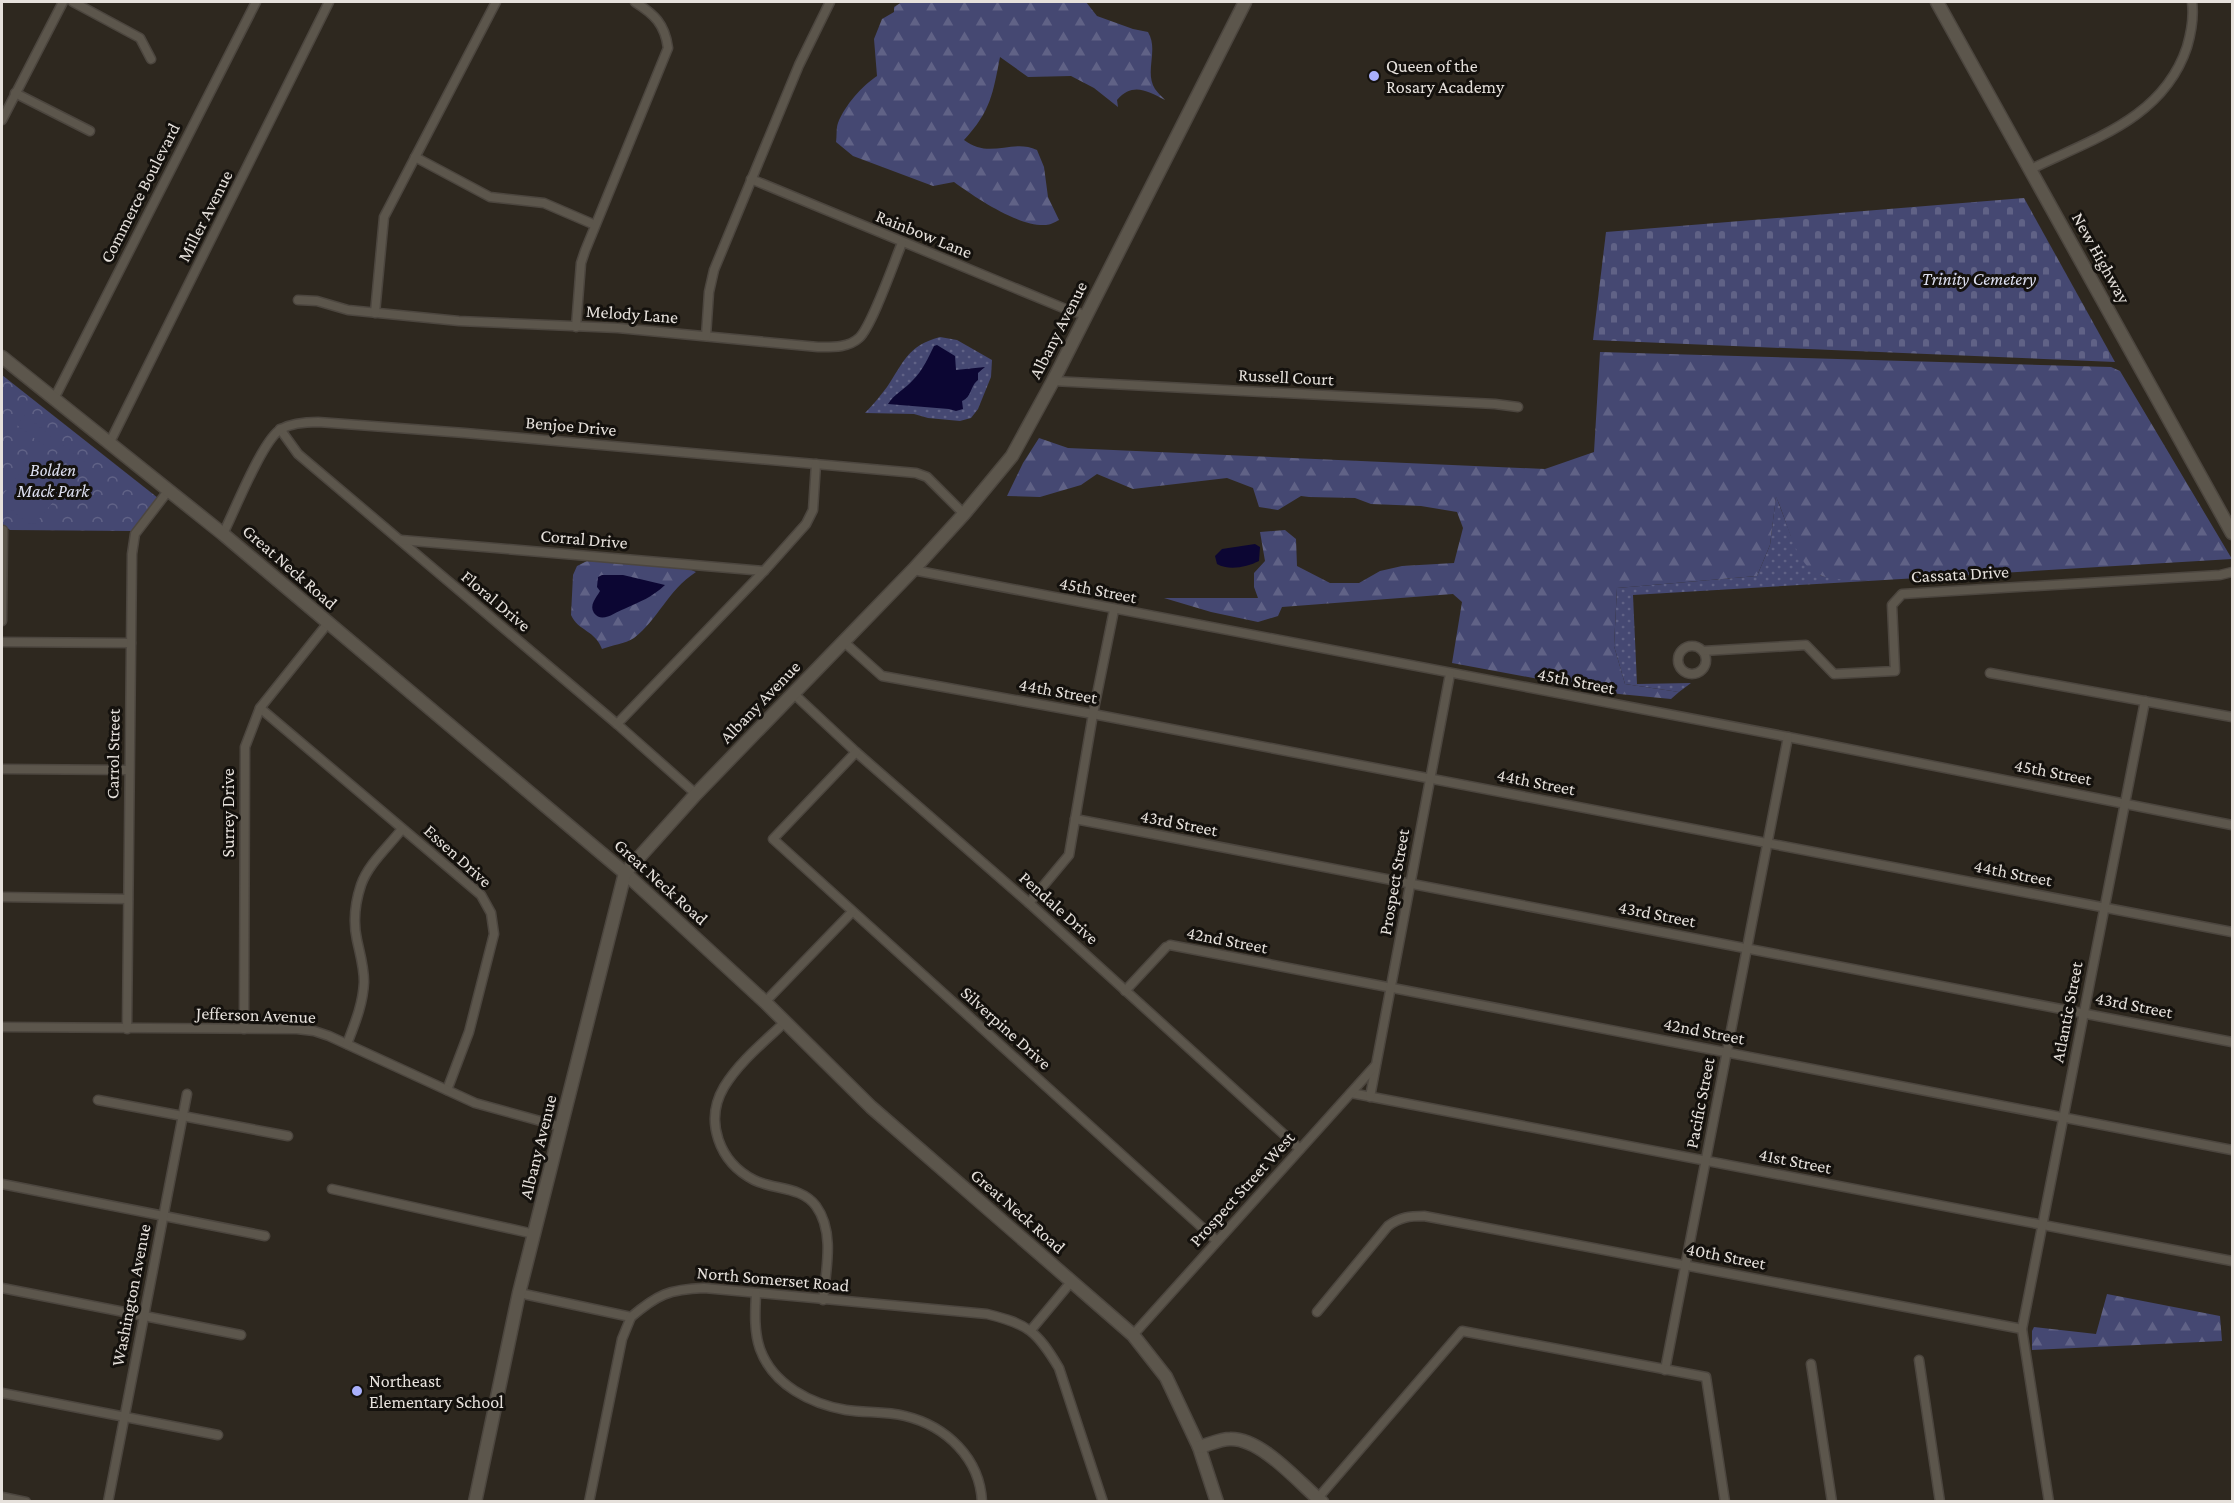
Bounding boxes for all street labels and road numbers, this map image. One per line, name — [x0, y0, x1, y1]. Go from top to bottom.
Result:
street label: Commerce Boulevard — [96, 119, 184, 266]
street label: Miller Avenue — [173, 167, 237, 265]
street label: Rainbow Lane — [873, 206, 975, 262]
street label: New Highway — [2068, 209, 2134, 308]
street label: Albany Avenue — [1025, 278, 1091, 382]
street label: Melody Lane — [585, 301, 679, 327]
street label: Russell Court — [1238, 365, 1335, 390]
street label: Benjoe Drive — [525, 412, 617, 441]
street label: Great Neck Road — [239, 521, 342, 614]
street label: Corral Drive — [540, 525, 629, 553]
street label: Cassata Drive — [1911, 561, 2010, 587]
street label: Floral Drive — [457, 566, 535, 636]
street label: 45th Street — [1057, 573, 1140, 608]
street label: Albany Avenue — [716, 657, 804, 747]
street label: 45th Street — [1535, 664, 1618, 699]
street label: 44th Street — [1017, 674, 1100, 708]
street label: Carrol Street — [102, 708, 124, 799]
street label: 45th Street — [2012, 755, 2095, 790]
street label: 44th Street — [1495, 765, 1578, 800]
street label: Surrey Drive — [218, 768, 238, 858]
street label: 43rd Street — [1139, 806, 1221, 841]
street label: Essen Drive — [420, 820, 496, 892]
street label: Prospect Street — [1375, 826, 1413, 937]
street label: Great Neck Road — [610, 835, 712, 929]
street label: 44th Street — [1972, 856, 2055, 891]
street label: Pendale Drive — [1015, 867, 1103, 949]
street label: 43rd Street — [1617, 897, 1699, 932]
street label: 42nd Street — [1185, 922, 1270, 958]
street label: Atlantic Street — [2047, 959, 2087, 1064]
street label: Silverpine Drive — [957, 982, 1055, 1074]
street label: 43rd Street — [2094, 988, 2176, 1023]
street label: Jefferson Avenue — [194, 1003, 316, 1027]
street label: 42nd Street — [1662, 1013, 1747, 1049]
street label: Pacific Street — [1681, 1055, 1719, 1150]
street label: Albany Avenue — [515, 1093, 561, 1201]
street label: Prospect Street West — [1185, 1127, 1299, 1250]
street label: 41st Street — [1757, 1144, 1834, 1178]
street label: Great Neck Road — [967, 1165, 1070, 1258]
street label: Washington Avenue — [107, 1222, 155, 1368]
street label: 40th Street — [1685, 1238, 1768, 1274]
street label: North Somerset Road — [696, 1262, 851, 1296]

